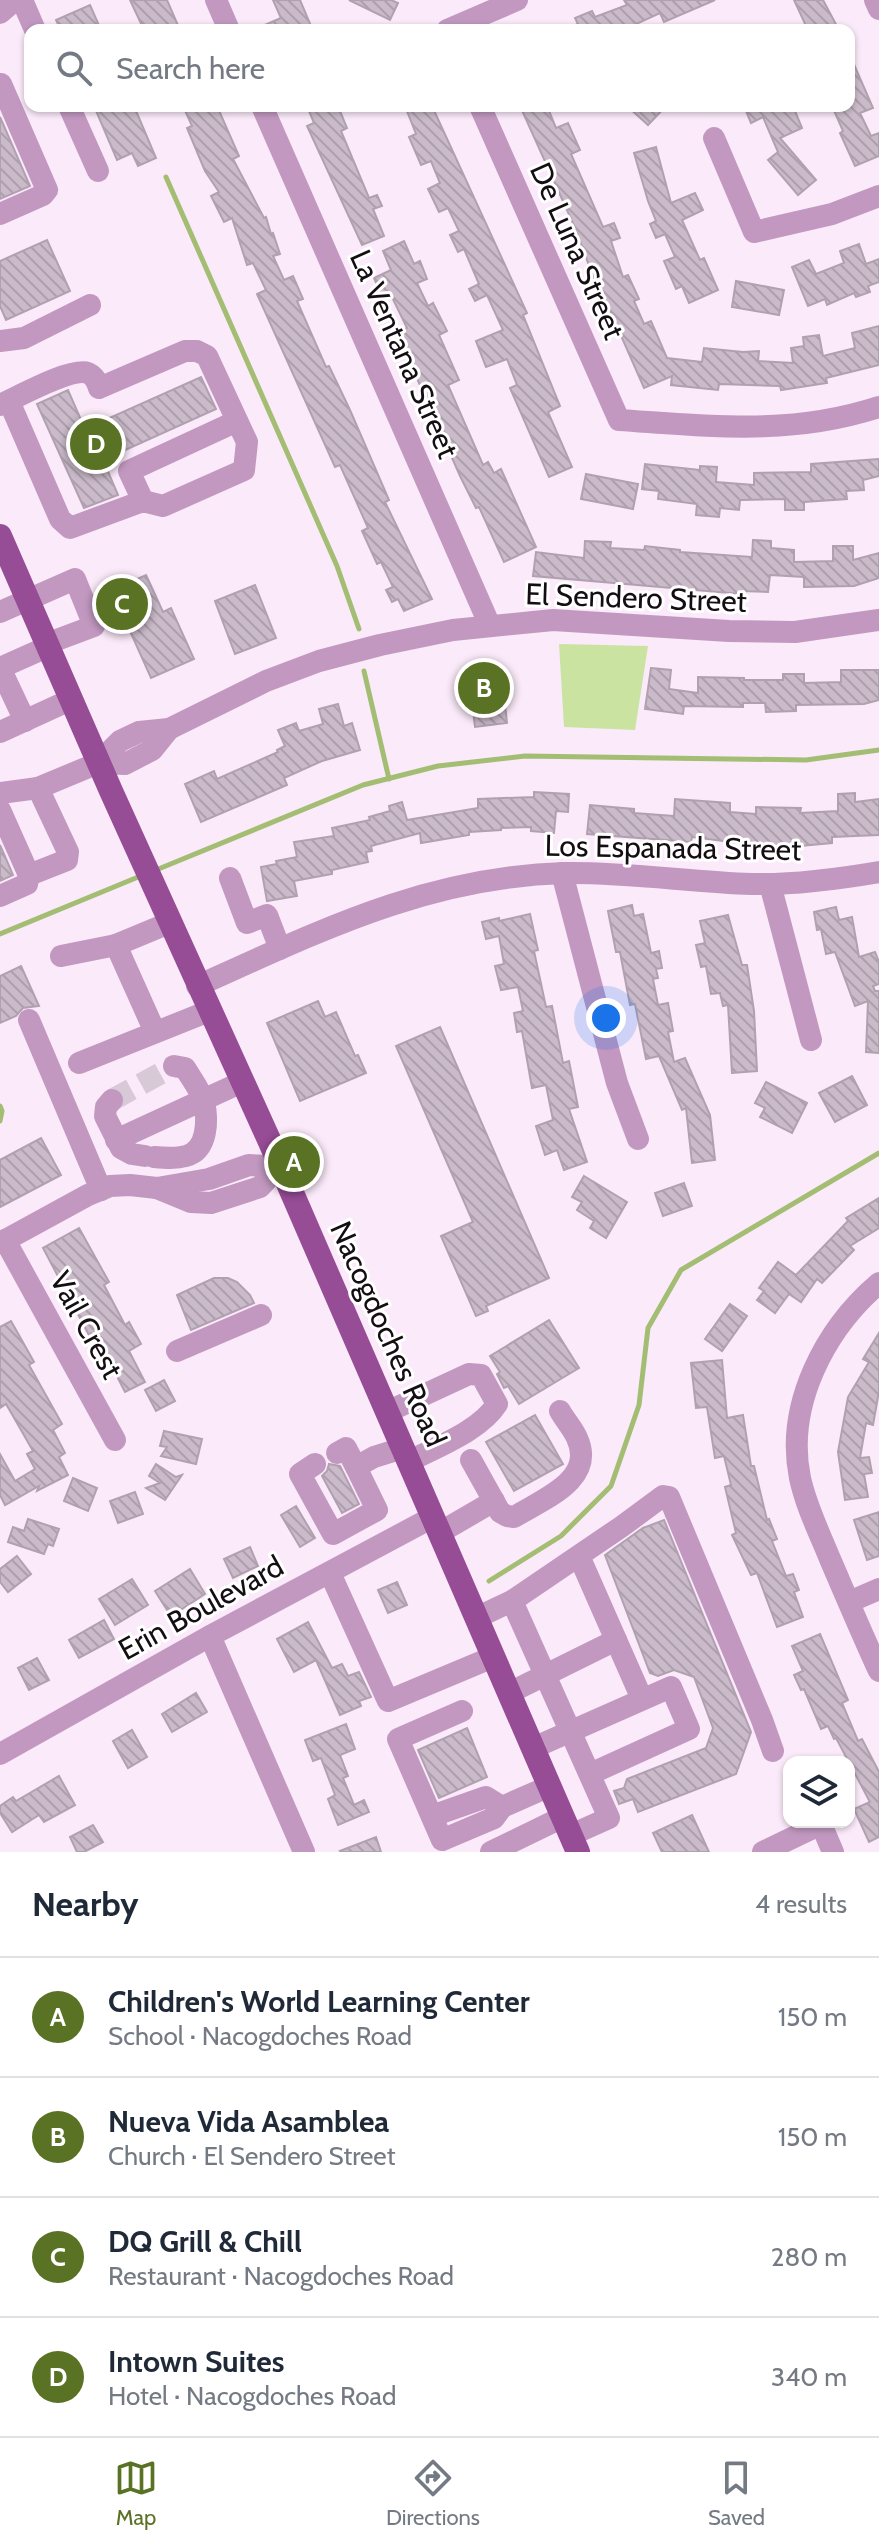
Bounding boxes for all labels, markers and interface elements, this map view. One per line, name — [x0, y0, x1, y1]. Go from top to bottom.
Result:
search box — [24, 24, 855, 112]
icon: search — [52, 46, 96, 90]
text: Search here — [116, 50, 265, 87]
street label: De Luna Street — [522, 157, 633, 345]
street label: La Ventana Street — [342, 244, 467, 464]
pin: D — [70, 414, 122, 474]
pin: C — [96, 574, 148, 634]
street label: El Sendero Street — [525, 575, 747, 620]
pin: B — [458, 658, 510, 718]
street label: Los Espanada Street — [544, 827, 802, 868]
your location — [586, 998, 626, 1038]
pin: A — [268, 1132, 320, 1192]
street label: Nacogdoches Road — [322, 1215, 455, 1452]
street label: Vail Crest — [42, 1265, 131, 1385]
street label: Erin Boulevard — [112, 1547, 290, 1668]
map controls — [783, 1756, 855, 1828]
button: layers — [783, 1756, 855, 1828]
text: Nearby — [32, 1883, 139, 1925]
text: 4 results — [755, 1888, 847, 1920]
text: Children's World Learning Center — [108, 1983, 530, 2020]
text: A — [50, 2001, 66, 2033]
text: 150 m — [778, 2001, 847, 2033]
text: School · Nacogdoches Road — [108, 2020, 412, 2052]
text: Nueva Vida Asamblea — [108, 2103, 389, 2140]
text: B — [50, 2121, 66, 2153]
text: 150 m — [778, 2121, 847, 2153]
text: Church · El Sendero Street — [108, 2140, 395, 2172]
text: DQ Grill & Chill — [108, 2223, 302, 2260]
text: C — [50, 2241, 66, 2273]
text: 280 m — [771, 2241, 847, 2273]
text: Restaurant · Nacogdoches Road — [108, 2260, 454, 2292]
text: Intown Suites — [108, 2343, 284, 2380]
text: D — [49, 2361, 67, 2393]
text: 340 m — [771, 2361, 847, 2393]
text: Hotel · Nacogdoches Road — [108, 2380, 396, 2412]
tab: Map — [114, 2456, 158, 2531]
tab: Directions — [386, 2456, 480, 2531]
tab: Saved — [708, 2456, 765, 2531]

